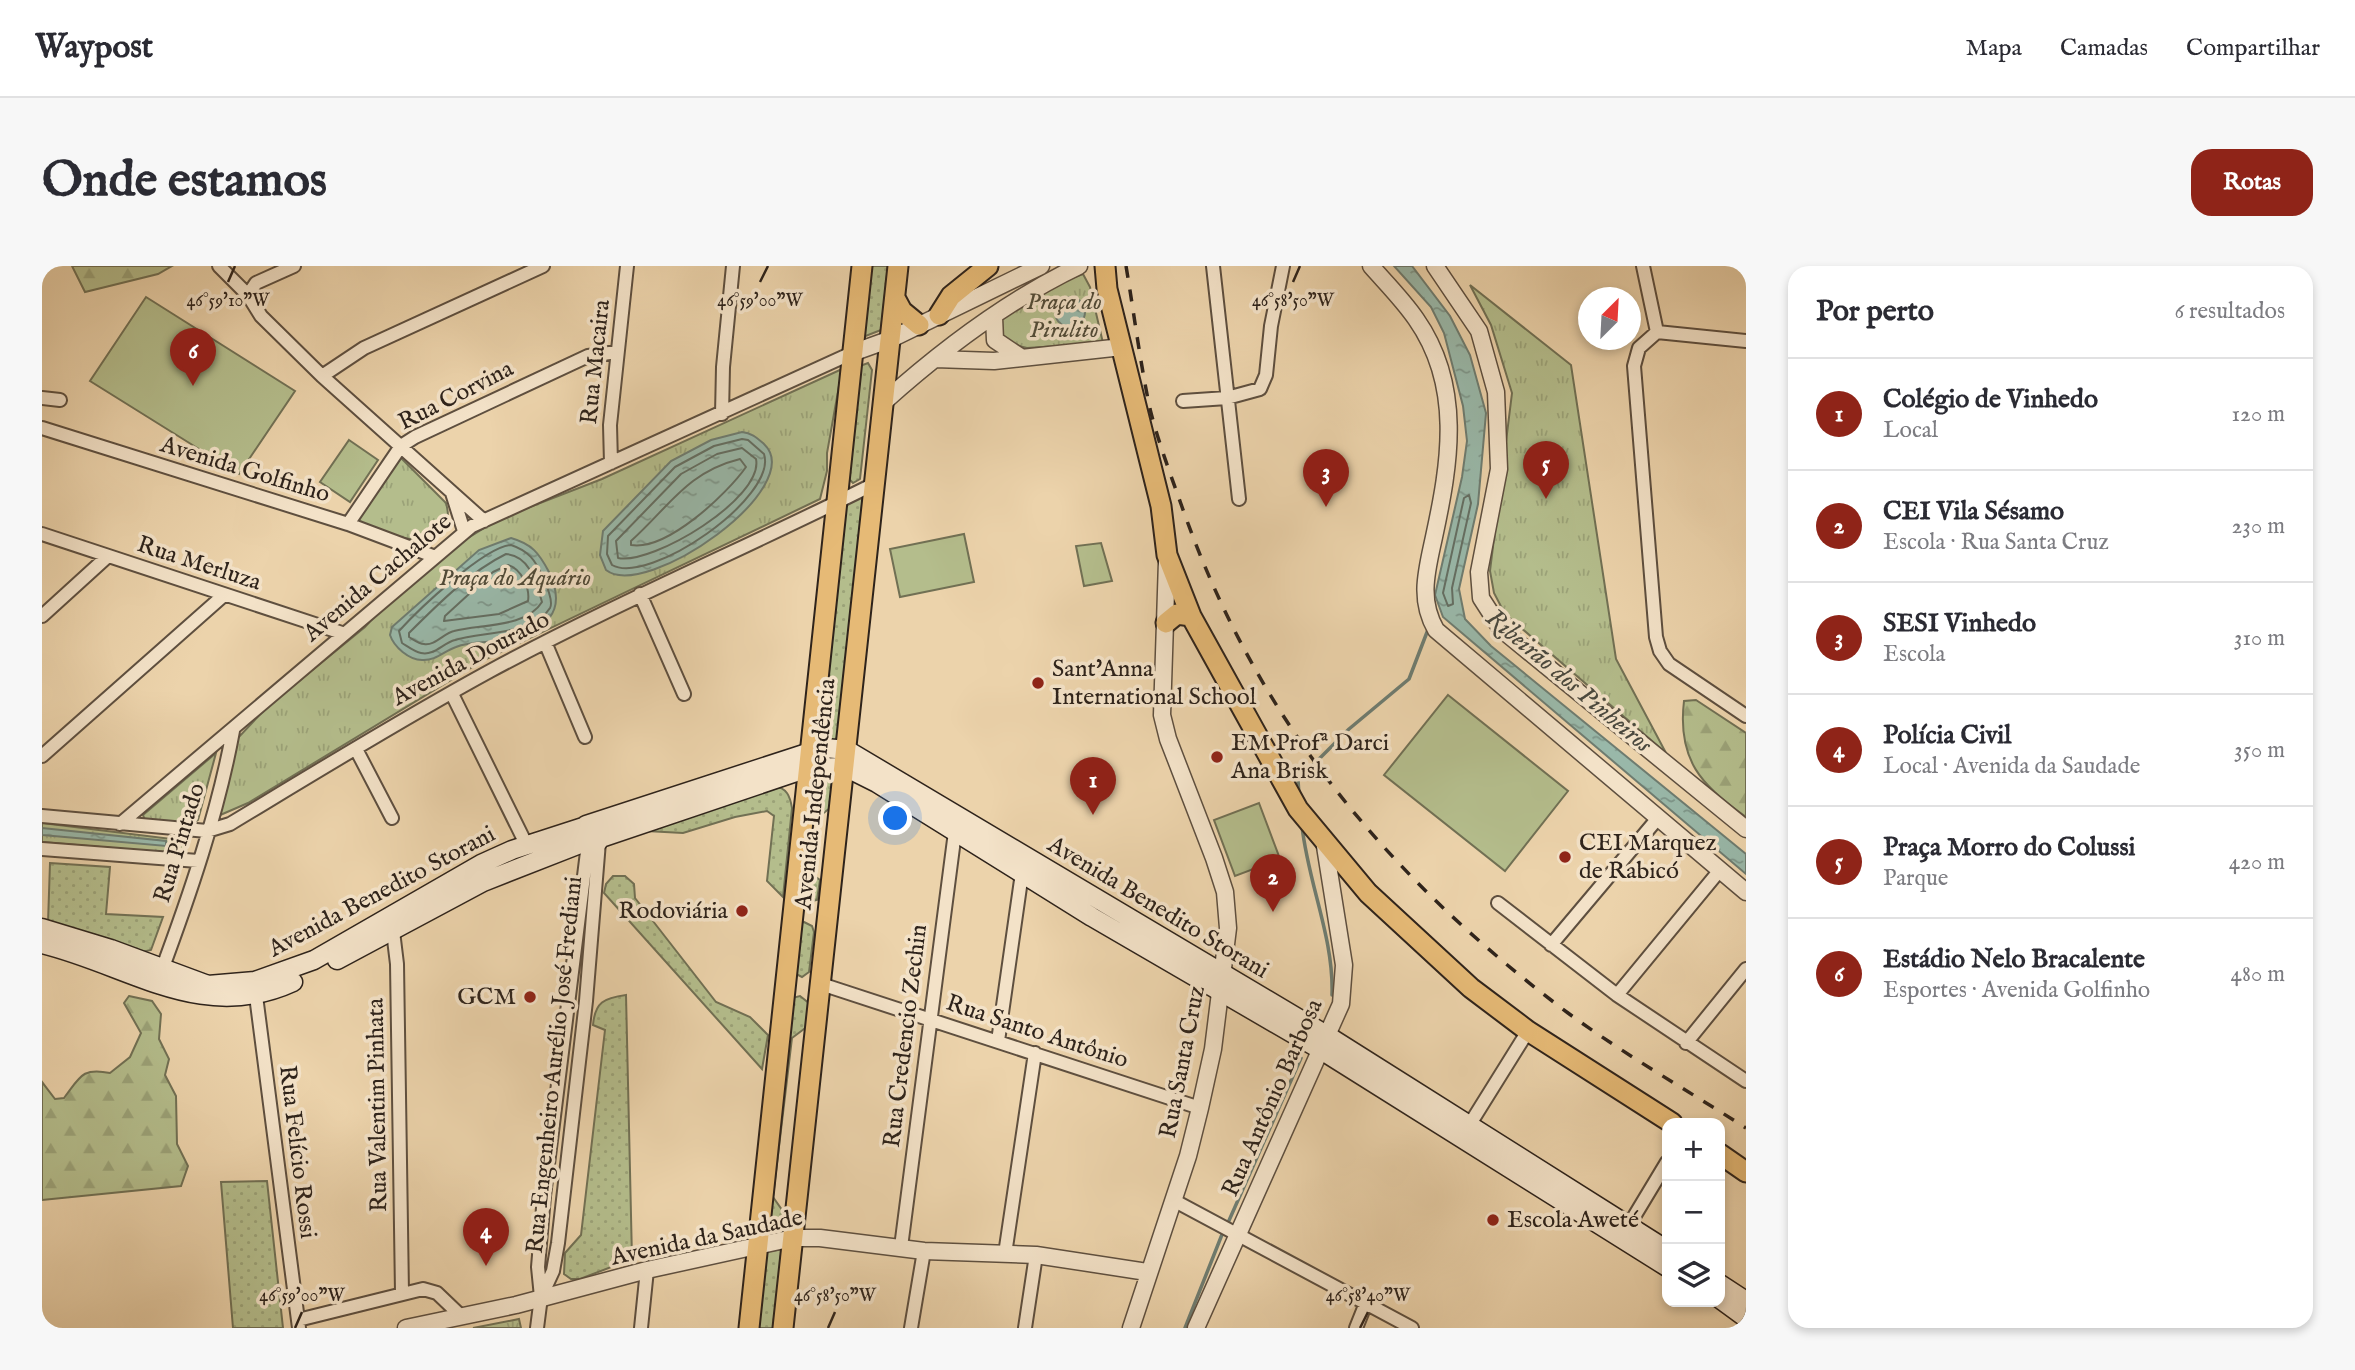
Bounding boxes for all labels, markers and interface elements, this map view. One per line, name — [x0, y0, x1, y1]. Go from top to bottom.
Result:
text: Waypost — [35, 27, 153, 69]
text: Mapa — [1966, 33, 2022, 64]
text: Camadas — [2060, 33, 2148, 64]
text: Compartilhar — [2186, 33, 2320, 64]
button: Rotas — [2191, 149, 2313, 216]
text: Onde estamos — [42, 151, 327, 213]
park label: Praça do Pirulito — [1026, 287, 1102, 346]
north arrow — [1578, 287, 1641, 350]
text: 46°59'10"W — [186, 290, 270, 313]
text: 46°59'00"W — [717, 290, 803, 313]
text: 46°58'50"W — [1252, 290, 1335, 313]
text: Por perto — [1816, 293, 1934, 331]
street label: Rua Macaira — [574, 297, 618, 426]
text: 6 resultados — [2174, 297, 2285, 326]
pin: 6 — [170, 328, 216, 386]
street label: Rua Corvina — [393, 353, 519, 438]
text: Colégio de Vinhedo — [1883, 383, 2098, 416]
text: 1 — [1835, 400, 1843, 429]
text: 120 m — [2232, 400, 2285, 429]
text: Local — [1883, 416, 1938, 445]
street label: Avenida Golfinho — [156, 429, 334, 511]
pin: 5 — [1523, 441, 1569, 499]
pin: 3 — [1303, 449, 1349, 507]
text: CEI Vila Sésamo — [1883, 495, 2064, 528]
street label: Avenida Cachalote — [297, 507, 459, 650]
text: 2 — [1834, 512, 1844, 541]
text: 230 m — [2232, 512, 2285, 541]
text: Escola · Rua Santa Cruz — [1883, 528, 2109, 557]
street label: Rua Merluza — [133, 529, 266, 599]
park label: Praça do Aquário — [439, 563, 591, 594]
water label: Ribeirão dos Pinheiros — [1479, 602, 1660, 761]
street label: Avenida Dourado — [386, 604, 555, 714]
text: SESI Vinhedo — [1883, 607, 2036, 640]
text: 3 — [1835, 624, 1843, 653]
text: 310 m — [2234, 624, 2285, 653]
text: Escola — [1883, 640, 1945, 669]
place label: Sant'Anna International School — [1052, 654, 1257, 713]
marker: Sant'Anna International School — [1030, 675, 1046, 691]
street label: Avenida Independência — [788, 676, 844, 912]
text: Polícia Civil — [1883, 719, 2011, 752]
place label: EM Profª Darci Ana Brisk — [1230, 728, 1389, 787]
text: 4 — [1833, 736, 1845, 765]
text: 350 m — [2234, 736, 2285, 765]
marker: EM Profª Darci Ana Brisk — [1209, 749, 1225, 765]
text: Local · Avenida da Saudade — [1883, 752, 2140, 781]
pin: 1 — [1070, 757, 1116, 815]
street label: Rua Pintado — [147, 779, 213, 907]
your location — [878, 801, 912, 835]
street label: Avenida Benedito Storani — [262, 819, 501, 965]
place label: CEI Marquez de Rabicó — [1579, 828, 1717, 887]
street label: Avenida Benedito Storani — [1041, 829, 1274, 986]
text: Praça Morro do Colussi — [1883, 831, 2136, 864]
text: 5 — [1835, 848, 1843, 877]
text: 420 m — [2229, 848, 2285, 877]
marker: CEI Marquez de Rabicó — [1557, 849, 1573, 865]
pin: 2 — [1250, 854, 1296, 912]
text: Parque — [1883, 864, 1948, 893]
street label: Rua Engenheiro Aurélio José Frediani — [520, 875, 590, 1255]
place label: Rodoviária — [618, 896, 729, 927]
marker: Rodoviária — [734, 903, 750, 919]
street label: Rua Credencio Zechin — [877, 922, 935, 1149]
text: Estádio Nelo Bracalente — [1883, 943, 2145, 976]
text: 6 — [1834, 960, 1844, 989]
text: 480 m — [2231, 960, 2285, 989]
text: Esportes · Avenida Golfinho — [1883, 976, 2150, 1005]
place label: GCM — [457, 982, 516, 1013]
street label: Rua Santa Cruz — [1153, 983, 1213, 1141]
street label: Rua Santo Antônio — [942, 988, 1132, 1076]
marker: GCM — [522, 989, 538, 1005]
street label: Rua Antônio Barbosa — [1216, 994, 1331, 1202]
street label: Rua Valentim Pinhata — [361, 997, 395, 1212]
street label: Rua Felício Rossi — [271, 1064, 323, 1240]
map controls — [1662, 1118, 1725, 1307]
button: + — [1662, 1118, 1725, 1181]
button: − — [1662, 1181, 1725, 1244]
street label: Avenida da Saudade — [607, 1203, 806, 1274]
place label: Escola Aweté — [1507, 1205, 1639, 1236]
pin: 4 — [463, 1208, 509, 1266]
marker: Escola Aweté — [1485, 1212, 1501, 1228]
button: layers — [1662, 1244, 1725, 1307]
text: 46°59'00"W — [259, 1285, 345, 1308]
text: 46°58'50"W — [794, 1285, 877, 1308]
text: 46°58'40"W — [1326, 1285, 1411, 1308]

